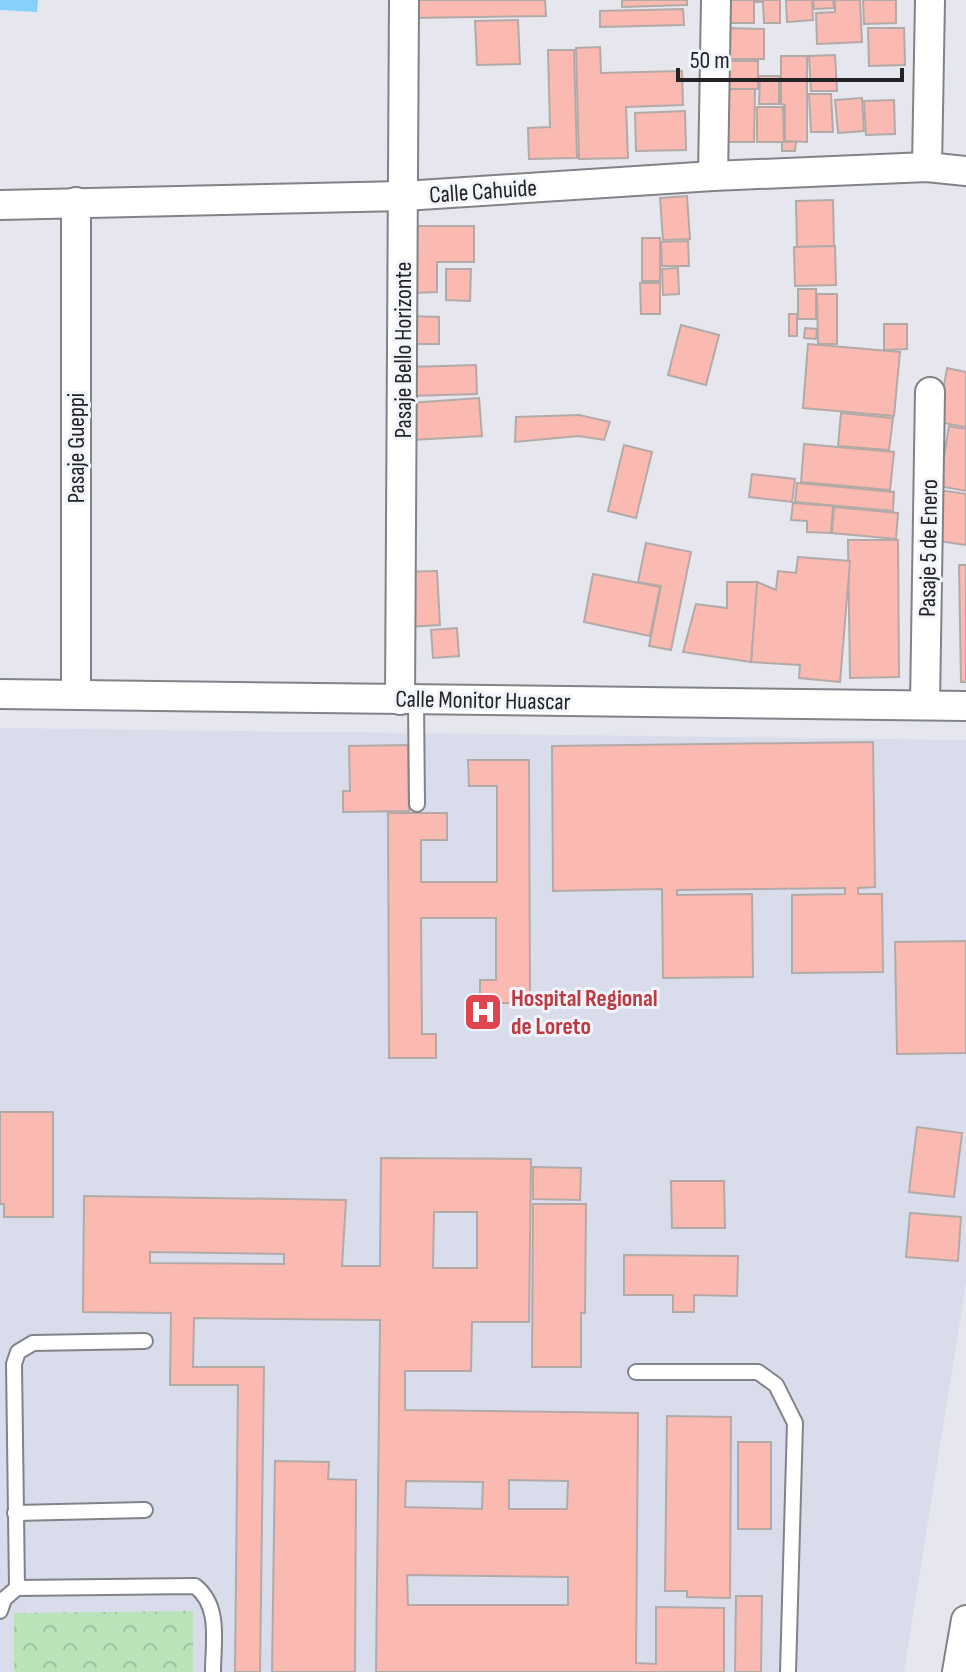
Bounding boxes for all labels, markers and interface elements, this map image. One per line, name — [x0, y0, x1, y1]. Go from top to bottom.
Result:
scale bar — [678, 32, 902, 82]
text: 50 m — [690, 46, 730, 75]
street label: Calle Cahuide — [428, 173, 538, 210]
street label: Pasaje Bello Horizonte — [389, 262, 418, 438]
street label: Pasaje Gueppi — [62, 393, 91, 503]
street label: Pasaje 5 de Enero — [913, 479, 944, 617]
street label: Calle Monitor Huascar — [395, 684, 571, 717]
place label: Hospital Regional de Loreto — [511, 984, 658, 1041]
hospital icon: Hospital Regional de Loreto — [462, 991, 504, 1033]

